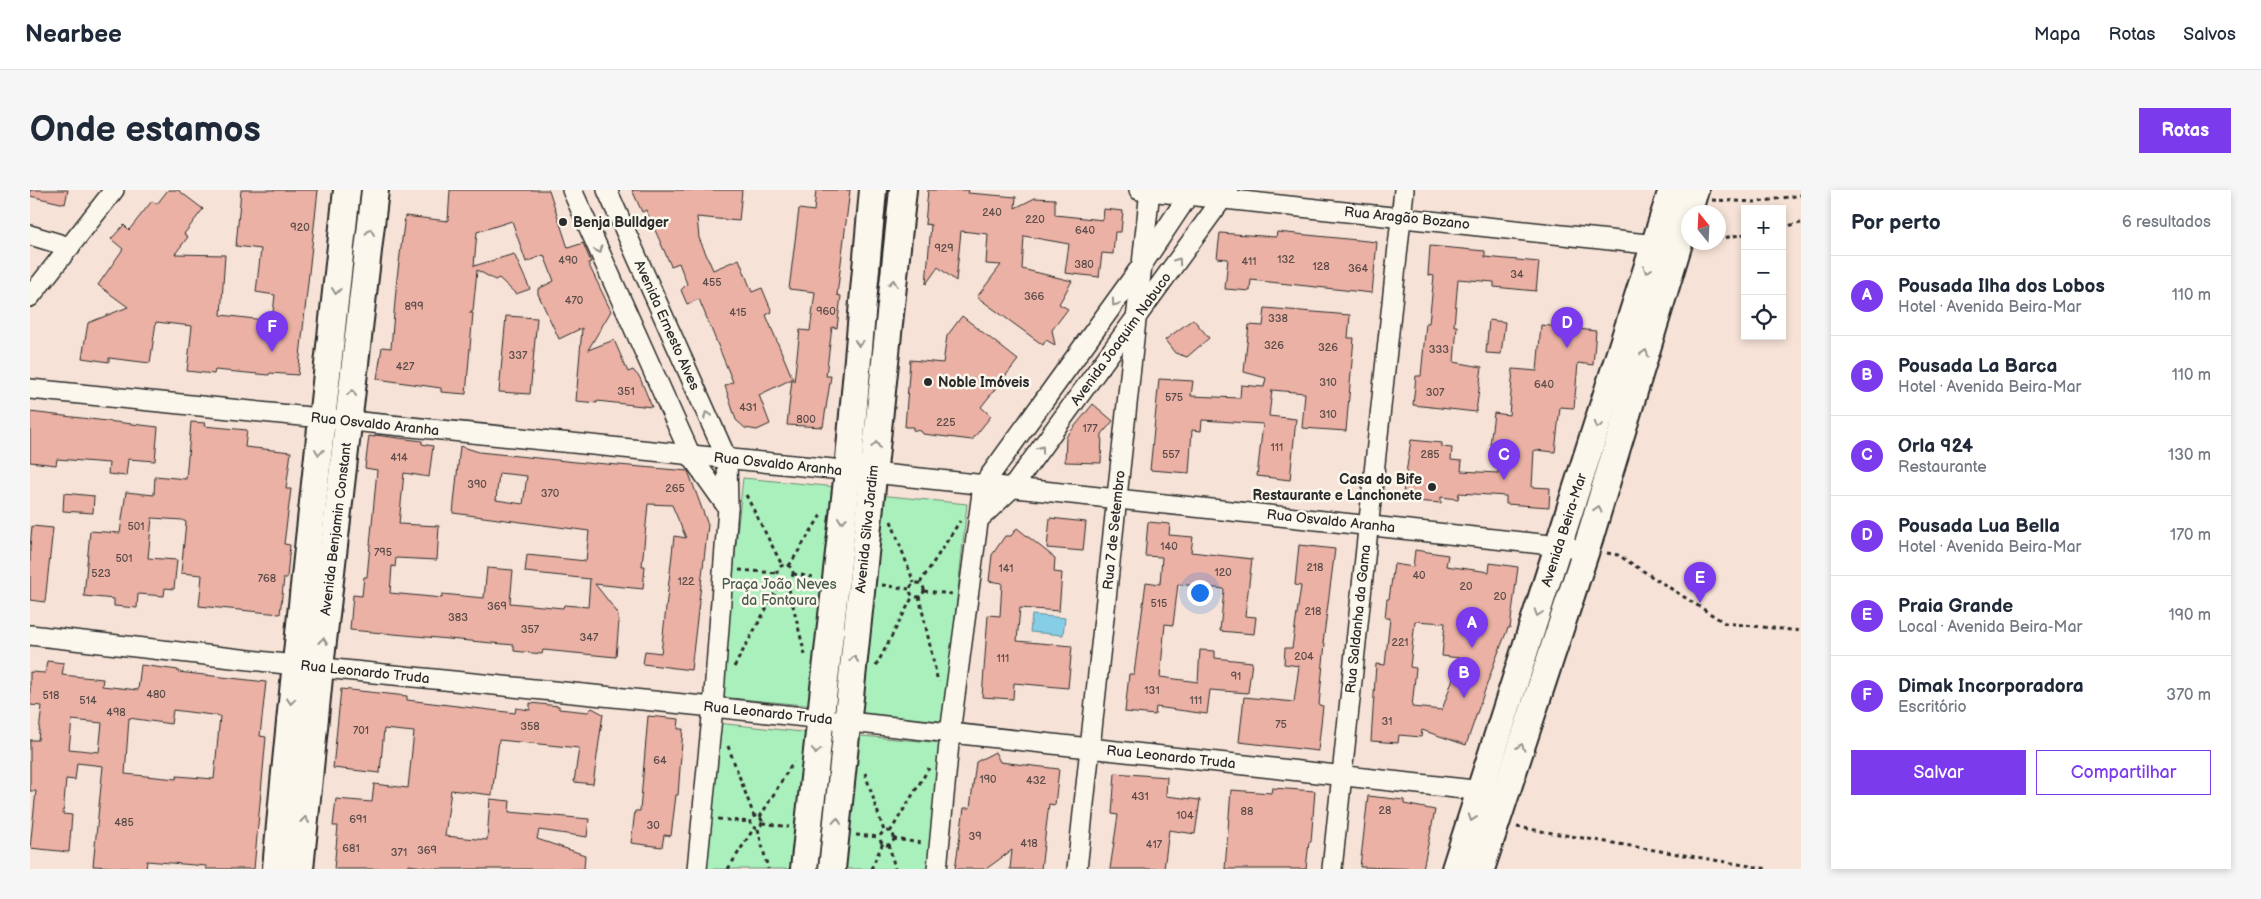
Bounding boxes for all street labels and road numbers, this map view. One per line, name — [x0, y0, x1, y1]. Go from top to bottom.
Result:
street label: Rua Aragão Bozano — [1343, 203, 1471, 233]
street label: Avenida Ernesto Alves — [631, 257, 703, 393]
street label: Avenida Joaquim Nabuco — [1067, 269, 1175, 409]
street label: Rua Osvaldo Aranha — [310, 409, 440, 439]
street label: Avenida Benjamin Constant — [317, 441, 355, 617]
street label: Rua Osvaldo Aranha — [713, 449, 843, 479]
street label: Avenida Silva Jardim — [852, 464, 882, 594]
street label: Rua 7 de Setembro — [1099, 469, 1129, 591]
street label: Avenida Beira-Mar — [1538, 470, 1591, 589]
street label: Rua Osvaldo Aranha — [1266, 506, 1396, 536]
street label: Rua Saldanha da Gama — [1342, 544, 1374, 694]
street label: Rua Leonardo Truda — [300, 657, 430, 687]
street label: Rua Leonardo Truda — [703, 698, 833, 728]
street label: Rua Leonardo Truda — [1106, 742, 1236, 772]

